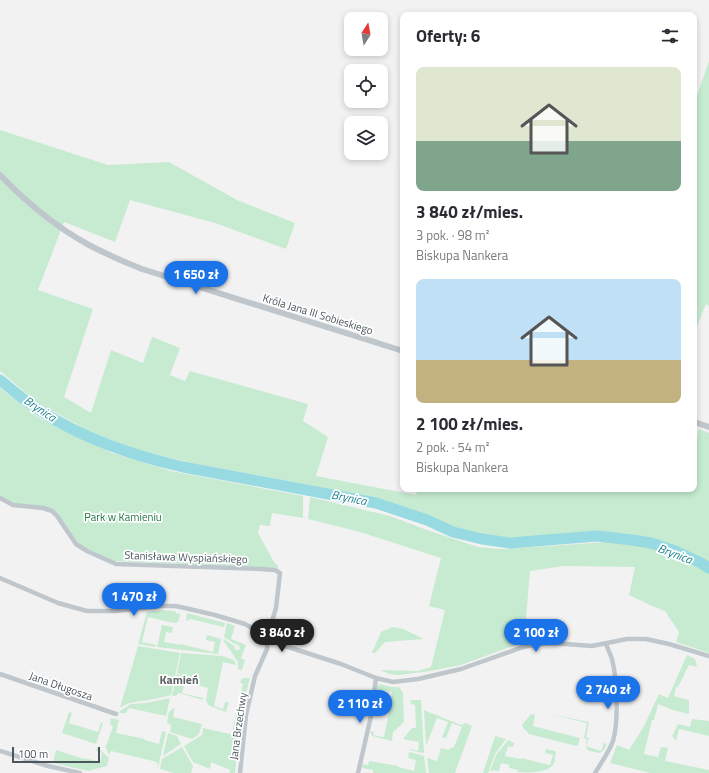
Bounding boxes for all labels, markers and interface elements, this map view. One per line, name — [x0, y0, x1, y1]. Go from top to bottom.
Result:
north arrow — [344, 12, 388, 56]
map controls — [344, 12, 388, 160]
text: Oferty: 6 — [416, 23, 480, 49]
icon: filters — [659, 25, 681, 47]
button: locate — [344, 64, 388, 108]
icon: home — [513, 93, 585, 165]
button: layers — [344, 116, 388, 160]
text: 3 840 zł/mies. — [416, 199, 523, 225]
text: 3 pok. · 98 m² — [416, 225, 489, 245]
text: Biskupa Nankera — [416, 245, 508, 265]
pin: 1 650 zł — [155, 261, 237, 295]
text: 1 650 zł — [173, 264, 219, 284]
street label: Króla Jana III Sobieskiego — [261, 290, 375, 338]
icon: home — [513, 305, 585, 377]
water label: Brynica — [20, 391, 61, 427]
text: 2 100 zł/mies. — [416, 411, 523, 437]
text: 2 pok. · 54 m² — [416, 437, 489, 457]
text: Biskupa Nankera — [416, 457, 508, 477]
water label: Brynica — [330, 485, 369, 510]
park label: Park w Kamieniu — [84, 509, 162, 525]
water label: Brynica — [655, 538, 696, 569]
street label: Stanisława Wyspiańskiego — [124, 547, 248, 567]
pin: 1 470 zł — [93, 583, 175, 617]
text: 1 470 zł — [111, 586, 157, 606]
pin: 3 840 zł — [241, 619, 323, 653]
pin: 2 100 zł — [495, 619, 577, 653]
text: 3 840 zł — [259, 622, 305, 642]
text: 2 100 zł — [513, 622, 559, 642]
street label: Jana Długosza — [27, 668, 95, 704]
district label: Kamień — [159, 670, 199, 689]
pin: 2 740 zł — [567, 676, 649, 710]
text: 2 740 zł — [585, 679, 631, 699]
pin: 2 110 zł — [319, 690, 401, 724]
street label: Jana Brzechwy — [225, 691, 251, 761]
text: 2 110 zł — [337, 693, 383, 713]
scale bar — [12, 745, 100, 764]
text: 100 m — [18, 746, 48, 762]

